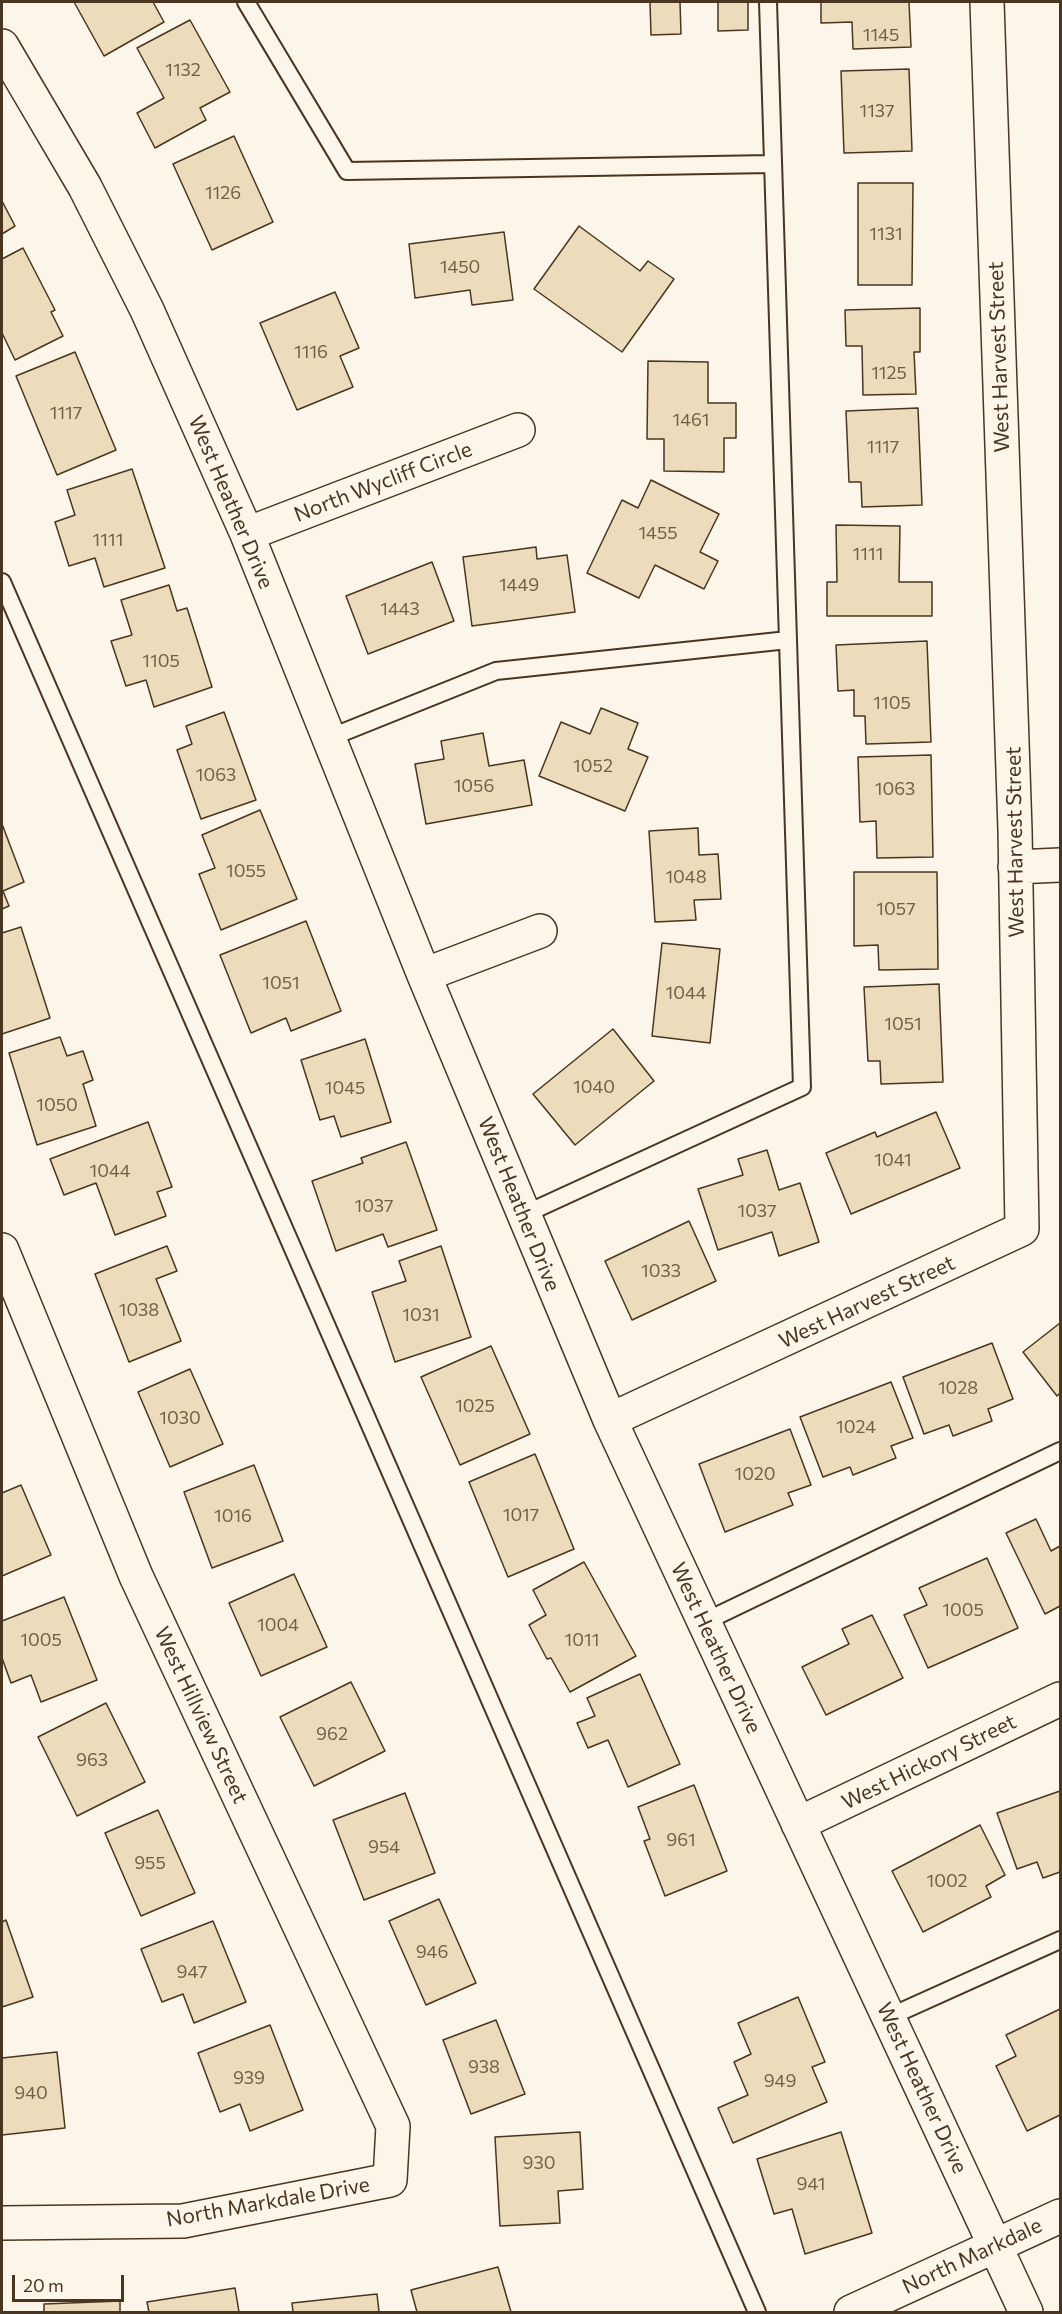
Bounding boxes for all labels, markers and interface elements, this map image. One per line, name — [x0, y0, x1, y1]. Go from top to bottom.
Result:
house number: 1145 — [863, 24, 899, 46]
house number: 1132 — [165, 59, 201, 81]
house number: 1137 — [859, 100, 895, 122]
house number: 1126 — [205, 182, 241, 204]
house number: 1131 — [869, 223, 903, 245]
house number: 1450 — [440, 256, 480, 278]
street label: West Harvest Street — [983, 261, 1015, 453]
house number: 1116 — [294, 341, 328, 363]
house number: 1125 — [871, 362, 907, 384]
house number: 1117 — [50, 402, 82, 424]
house number: 1461 — [672, 409, 710, 431]
street label: West Heather Drive — [183, 412, 279, 592]
street label: North Wycliff Circle — [290, 436, 476, 528]
house number: 1117 — [867, 436, 899, 458]
house number: 1455 — [638, 522, 678, 544]
house number: 1111 — [93, 529, 123, 551]
house number: 1111 — [853, 543, 883, 565]
house number: 1449 — [499, 574, 539, 596]
house number: 1443 — [380, 598, 420, 620]
house number: 1105 — [142, 650, 180, 672]
house number: 1105 — [873, 692, 911, 714]
street label: West Harvest Street — [1001, 746, 1029, 938]
house number: 1052 — [573, 755, 613, 777]
house number: 1063 — [196, 764, 236, 786]
house number: 1056 — [454, 775, 494, 797]
house number: 1063 — [875, 778, 915, 800]
house number: 1055 — [226, 860, 266, 882]
house number: 1048 — [665, 866, 707, 888]
house number: 1057 — [876, 898, 916, 920]
house number: 1051 — [262, 972, 300, 994]
house number: 1044 — [665, 982, 707, 1004]
house number: 1051 — [884, 1013, 922, 1035]
house number: 1040 — [573, 1076, 615, 1098]
house number: 1045 — [325, 1077, 365, 1099]
house number: 1050 — [36, 1094, 78, 1116]
street label: West Heather Drive — [473, 1113, 565, 1295]
house number: 1041 — [874, 1149, 912, 1171]
house number: 1044 — [89, 1160, 131, 1182]
house number: 1037 — [354, 1195, 394, 1217]
house number: 1037 — [737, 1200, 777, 1222]
street label: West Harvest Street — [775, 1250, 959, 1354]
house number: 1033 — [641, 1260, 681, 1282]
house number: 1038 — [119, 1299, 159, 1321]
house number: 1031 — [402, 1304, 440, 1326]
house number: 1028 — [938, 1377, 978, 1399]
house number: 1025 — [455, 1395, 495, 1417]
house number: 1030 — [159, 1407, 201, 1429]
house number: 1024 — [836, 1416, 876, 1438]
house number: 1020 — [734, 1463, 776, 1485]
house number: 1017 — [503, 1504, 539, 1526]
house number: 1016 — [214, 1505, 252, 1527]
street label: West Heather Drive — [665, 1558, 767, 1738]
house number: 1005 — [942, 1599, 984, 1621]
house number: 1004 — [257, 1614, 299, 1636]
street label: West Hillview Street — [149, 1623, 253, 1807]
house number: 1005 — [20, 1629, 62, 1651]
house number: 1011 — [565, 1629, 599, 1651]
street label: West Hickory Street — [838, 1709, 1020, 1815]
house number: 962 — [316, 1723, 348, 1745]
house number: 963 — [76, 1749, 108, 1771]
house number: 961 — [666, 1829, 696, 1851]
house number: 954 — [368, 1836, 400, 1858]
house number: 955 — [134, 1852, 166, 1874]
house number: 1002 — [926, 1870, 968, 1892]
house number: 946 — [416, 1941, 448, 1963]
house number: 947 — [177, 1961, 207, 1983]
street label: West Heather Drive — [871, 1998, 973, 2178]
house number: 938 — [468, 2056, 500, 2078]
house number: 939 — [233, 2067, 265, 2089]
house number: 949 — [764, 2070, 796, 2092]
house number: 940 — [14, 2082, 48, 2104]
house number: 930 — [523, 2152, 555, 2174]
street label: North Markdale Drive — [164, 2172, 372, 2232]
house number: 941 — [797, 2173, 825, 2195]
street label: North Markdale — [898, 2213, 1046, 2299]
scale bar — [15, 2263, 128, 2301]
text: 20 m — [23, 2274, 64, 2296]

